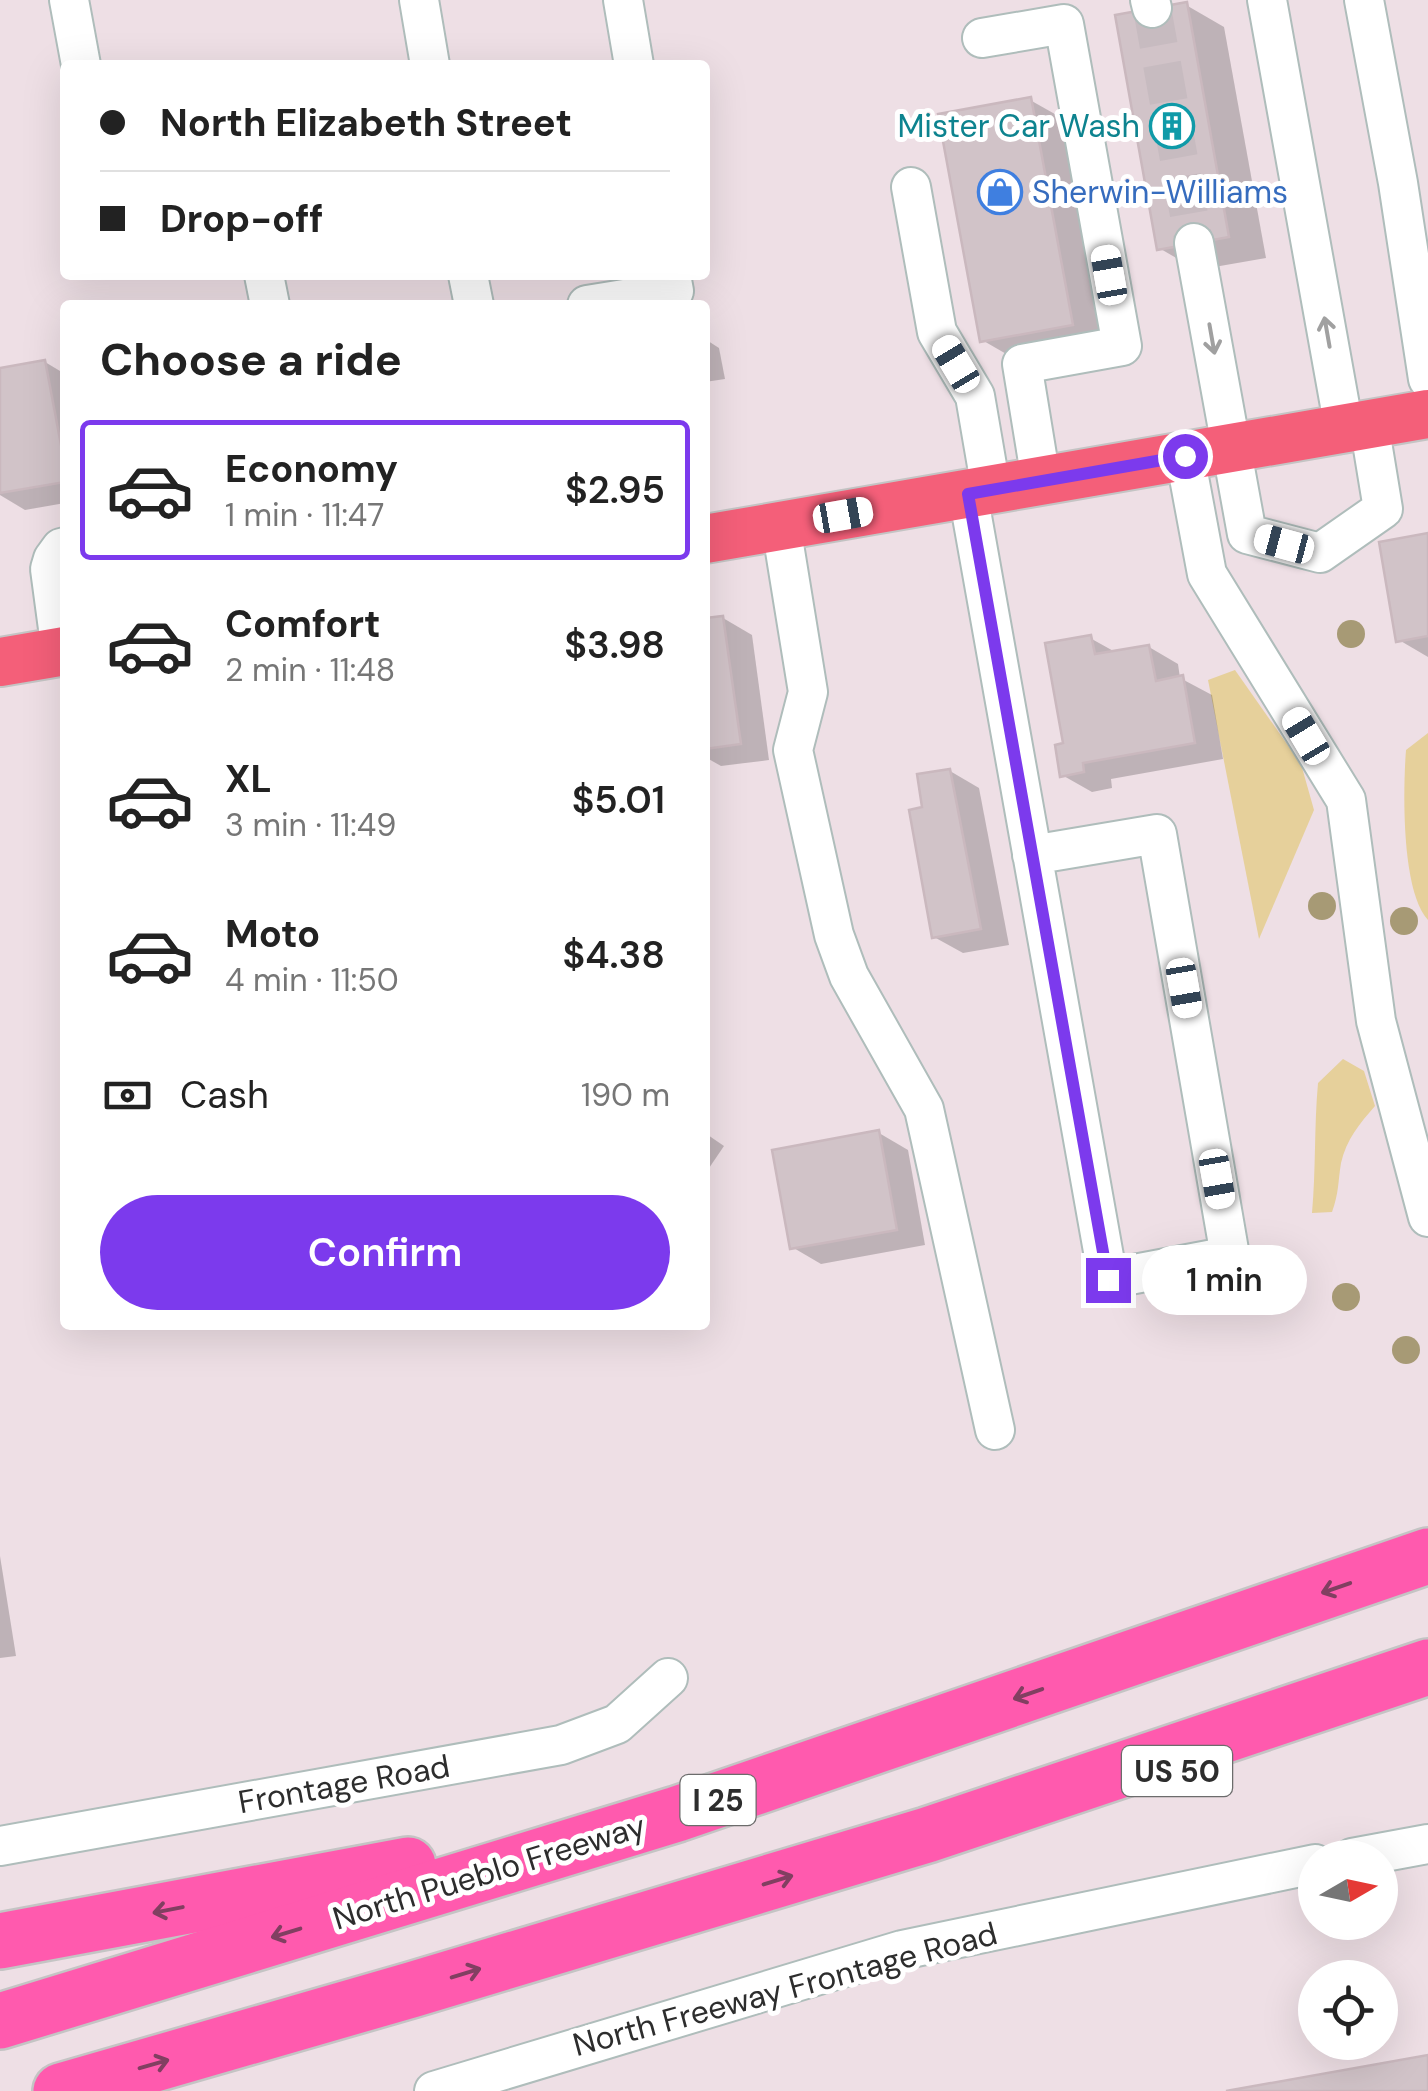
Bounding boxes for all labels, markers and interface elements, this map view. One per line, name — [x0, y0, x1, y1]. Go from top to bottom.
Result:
text: North Elizabeth Street — [160, 98, 572, 148]
building icon: Mister Car Wash — [1149, 103, 1195, 149]
place label: Mister Car Wash — [897, 105, 1140, 147]
shop icon: Sherwin-Williams — [977, 169, 1023, 215]
place label: Sherwin-Williams — [1032, 171, 1288, 213]
text: Drop-off — [160, 194, 323, 244]
car — [1089, 243, 1129, 307]
one-way arrow — [1317, 317, 1336, 349]
one-way arrow — [1203, 322, 1222, 354]
text: Choose a ride — [100, 330, 402, 389]
car — [928, 331, 984, 397]
route start — [1163, 434, 1208, 479]
text: Economy — [225, 444, 398, 494]
icon: car — [105, 445, 195, 535]
text: $2.95 — [565, 465, 665, 515]
text: 1 min · 11:47 — [225, 494, 384, 536]
car — [811, 495, 875, 535]
car — [1251, 522, 1317, 566]
text: Comfort — [225, 599, 381, 649]
icon: car — [105, 600, 195, 690]
text: $3.98 — [564, 620, 665, 670]
text: 2 min · 11:48 — [225, 649, 395, 691]
car — [1278, 703, 1334, 769]
text: XL — [225, 754, 272, 804]
icon: car — [105, 755, 195, 845]
text: $5.01 — [572, 775, 665, 825]
text: 3 min · 11:49 — [225, 804, 396, 846]
text: Moto — [225, 909, 320, 959]
icon: car — [105, 910, 195, 1000]
text: $4.38 — [563, 930, 665, 980]
car — [1164, 956, 1204, 1020]
text: 4 min · 11:50 — [225, 959, 399, 1001]
icon: cash — [100, 1068, 155, 1123]
text: Cash — [180, 1070, 269, 1120]
text: 190 m — [581, 1074, 670, 1116]
car — [1197, 1147, 1237, 1211]
button: Confirm — [100, 1195, 670, 1310]
callout: 1 min — [1143, 1245, 1308, 1315]
route end — [1086, 1258, 1131, 1303]
text: 1 min — [1186, 1259, 1263, 1301]
one-way arrow — [1321, 1580, 1352, 1598]
one-way arrow — [1013, 1686, 1045, 1704]
street label: Frontage Road — [235, 1745, 453, 1823]
road number: US 50 — [1122, 1746, 1232, 1796]
road number: I 25 — [680, 1775, 756, 1825]
street label: North Pueblo Freeway — [328, 1804, 651, 1940]
north arrow — [1298, 1840, 1398, 1940]
map controls — [1298, 1840, 1398, 2060]
one-way arrow — [761, 1870, 793, 1888]
one-way arrow — [152, 1901, 185, 1920]
street label: North Freeway Frontage Road — [568, 1912, 1002, 2066]
one-way arrow — [271, 1926, 303, 1944]
button: locate — [1298, 1960, 1398, 2060]
one-way arrow — [450, 1963, 482, 1981]
one-way arrow — [138, 2054, 170, 2072]

